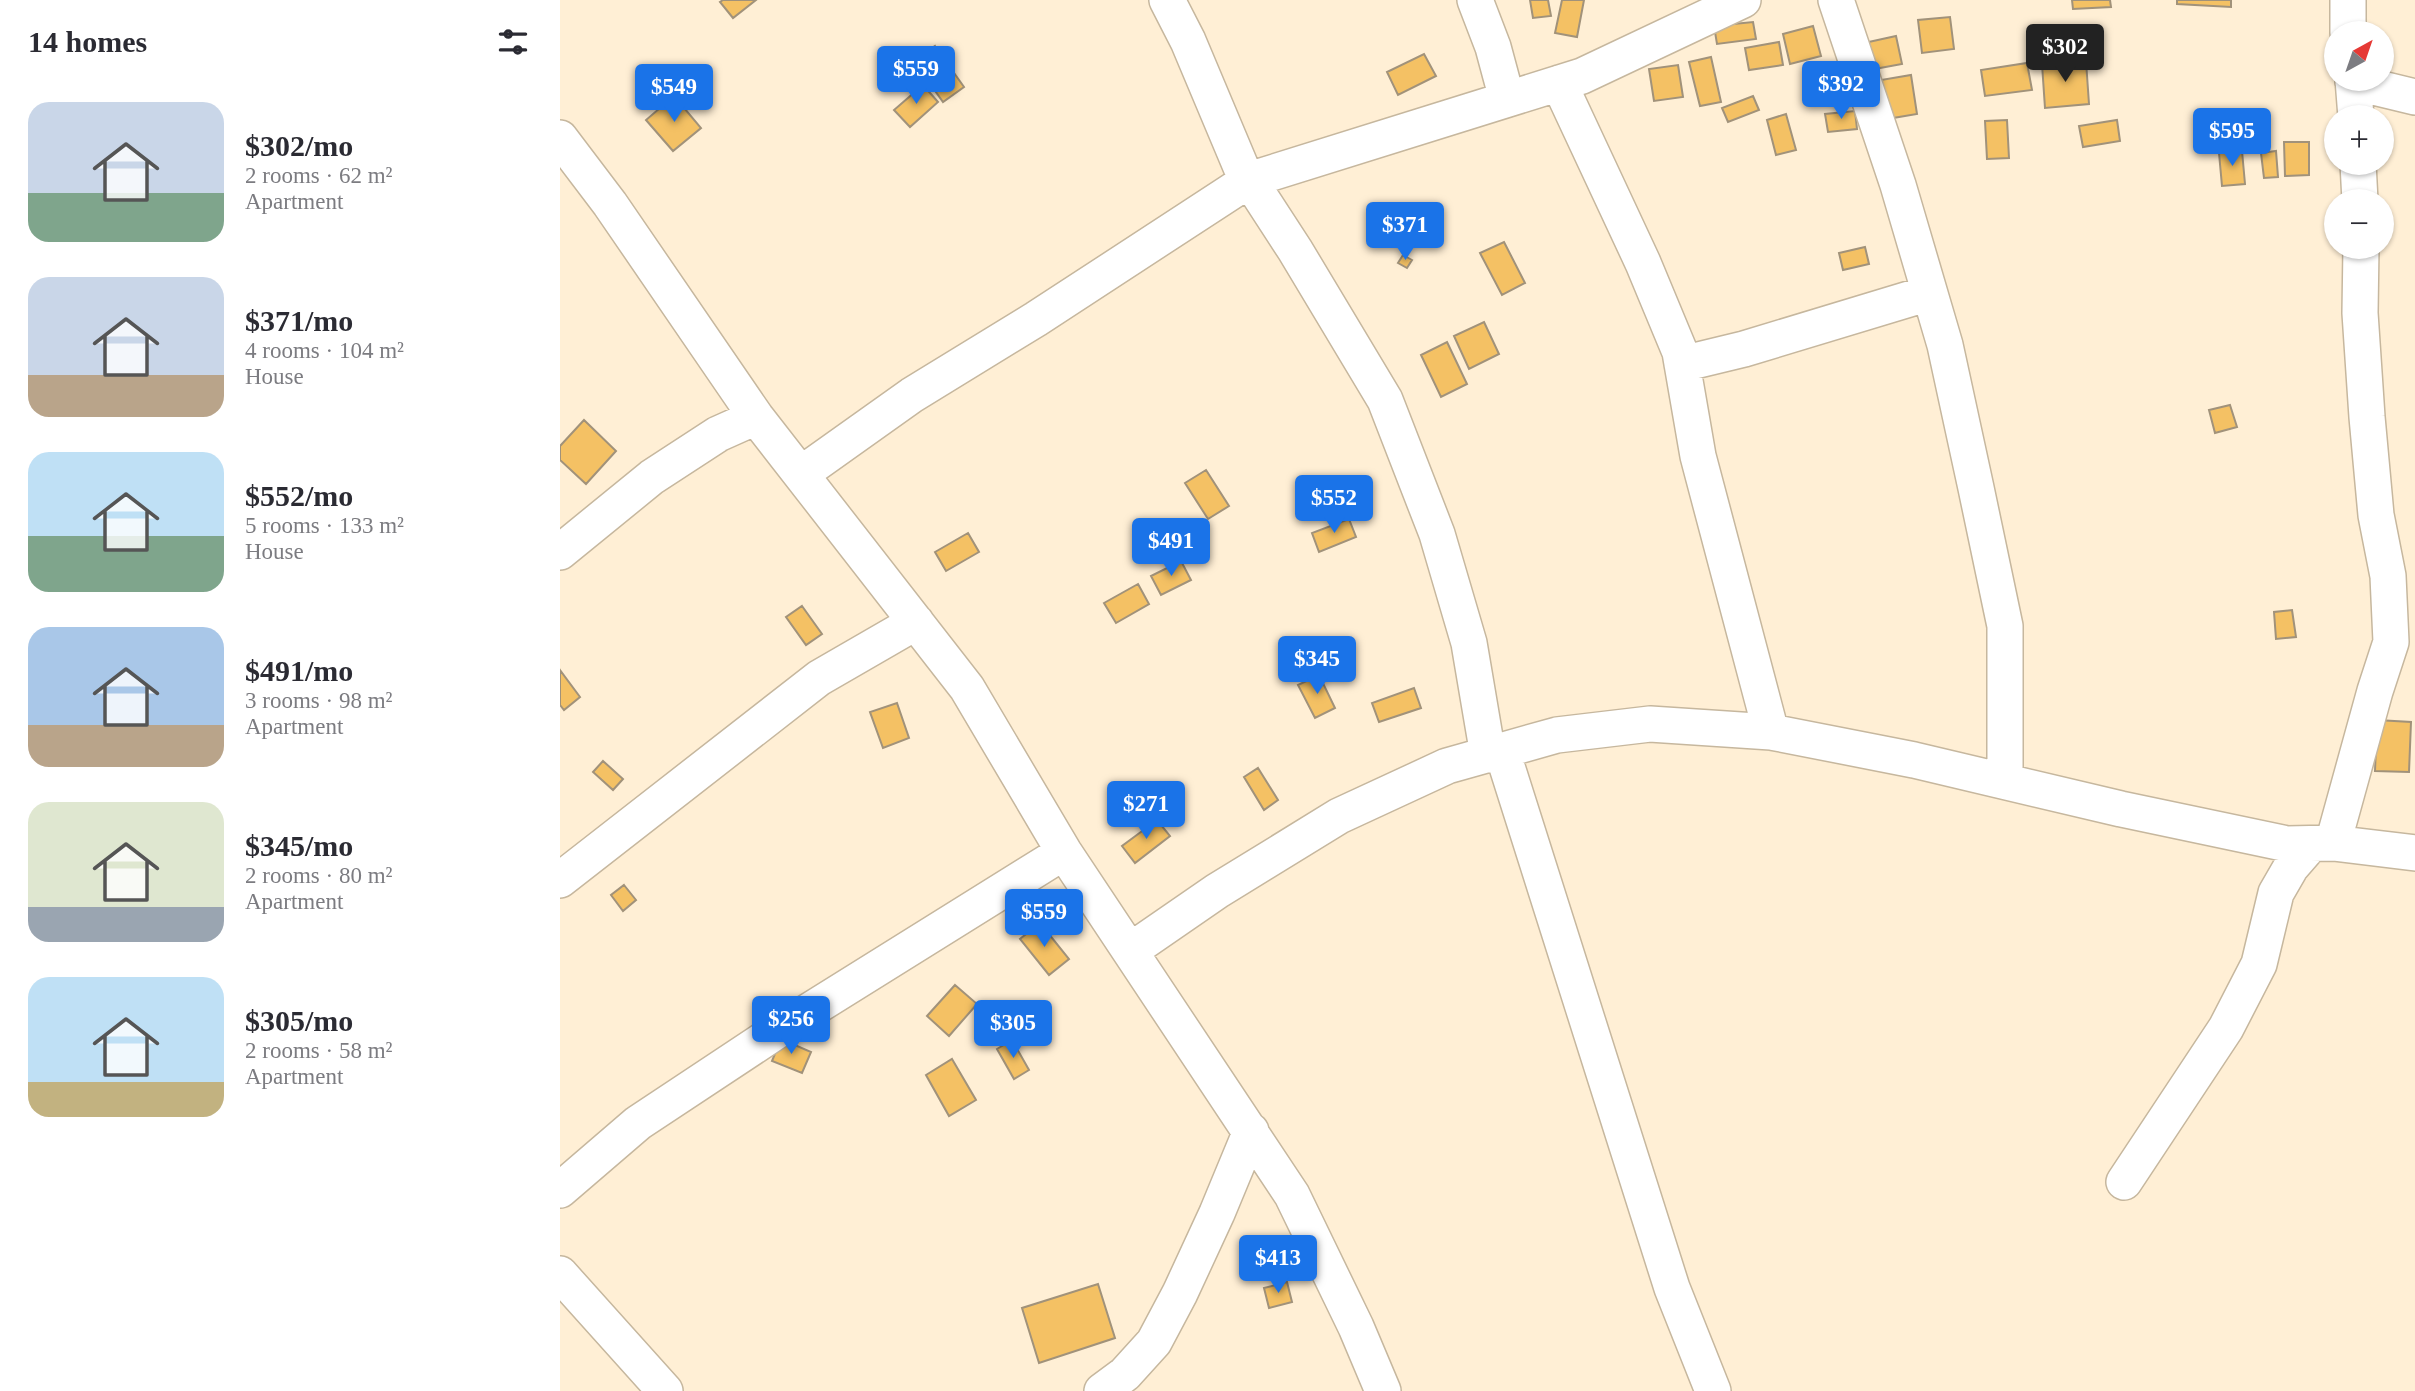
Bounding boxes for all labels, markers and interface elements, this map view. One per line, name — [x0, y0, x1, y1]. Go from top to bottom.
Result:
north arrow — [2324, 21, 2394, 91]
map controls — [2324, 21, 2394, 259]
icon: filters — [494, 23, 532, 61]
pin: $302 — [2024, 24, 2106, 84]
text: 14 homes — [28, 25, 147, 58]
text: $302 — [2042, 34, 2088, 59]
pin: $559 — [875, 46, 957, 106]
text: $559 — [893, 56, 939, 81]
pin: $392 — [1800, 61, 1882, 121]
pin: $549 — [633, 64, 715, 124]
text: $392 — [1818, 71, 1864, 96]
text: $549 — [651, 74, 697, 99]
button: + — [2324, 105, 2394, 175]
pin: $595 — [2191, 108, 2273, 168]
text: $595 — [2209, 118, 2255, 143]
text: $302/mo — [245, 129, 353, 162]
icon: home — [84, 130, 168, 214]
text: 2 rooms · 62 m² — [245, 163, 392, 188]
text: Apartment — [245, 189, 343, 214]
button: − — [2324, 189, 2394, 259]
pin: $371 — [1364, 202, 1446, 262]
text: $371 — [1382, 212, 1428, 237]
text: $371/mo — [245, 304, 353, 337]
icon: home — [84, 305, 168, 389]
text: 4 rooms · 104 m² — [245, 338, 404, 363]
text: House — [245, 364, 304, 389]
pin: $552 — [1293, 476, 1375, 535]
text: $552/mo — [245, 479, 353, 512]
icon: home — [84, 480, 168, 564]
text: $552 — [1311, 485, 1357, 510]
text: 5 rooms · 133 m² — [245, 513, 404, 538]
pin: $491 — [1130, 518, 1212, 578]
text: $491 — [1148, 528, 1194, 553]
text: House — [245, 539, 304, 564]
pin: $345 — [1276, 636, 1358, 696]
text: $345 — [1294, 646, 1340, 671]
text: $491/mo — [245, 654, 353, 687]
icon: home — [84, 655, 168, 739]
text: 3 rooms · 98 m² — [245, 688, 392, 713]
text: Apartment — [245, 714, 343, 739]
pin: $271 — [1105, 782, 1187, 841]
text: $271 — [1123, 791, 1169, 816]
text: $345/mo — [245, 829, 353, 862]
icon: home — [84, 830, 168, 914]
text: 2 rooms · 80 m² — [245, 863, 392, 888]
text: Apartment — [245, 889, 343, 914]
pin: $559 — [1003, 890, 1085, 949]
text: $559 — [1021, 899, 1067, 924]
pin: $256 — [750, 996, 832, 1056]
pin: $305 — [972, 1000, 1054, 1060]
text: $305/mo — [245, 1004, 353, 1037]
icon: home — [84, 1005, 168, 1089]
text: $256 — [768, 1006, 814, 1031]
text: $305 — [990, 1010, 1036, 1035]
text: 2 rooms · 58 m² — [245, 1038, 392, 1063]
text: Apartment — [245, 1064, 343, 1089]
pin: $413 — [1237, 1236, 1319, 1295]
text: $413 — [1255, 1245, 1301, 1270]

